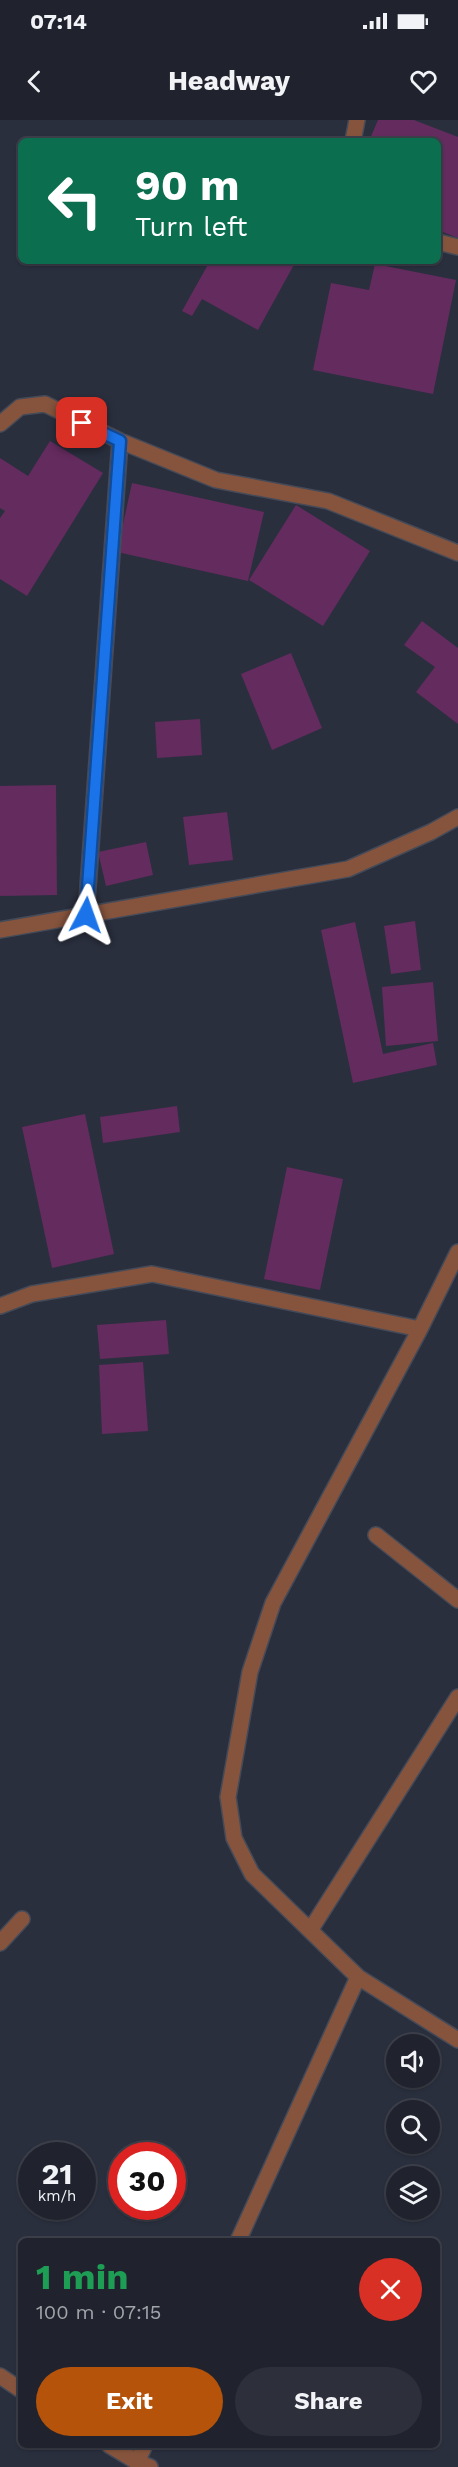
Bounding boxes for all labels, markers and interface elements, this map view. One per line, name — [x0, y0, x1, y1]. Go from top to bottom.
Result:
text: 07:14 — [30, 9, 87, 34]
icon: back — [18, 65, 51, 98]
text: Headway — [168, 65, 290, 97]
icon: heart — [407, 65, 440, 98]
text: 90 m — [135, 161, 239, 210]
icon: left — [36, 162, 114, 240]
text: Turn left — [135, 211, 247, 243]
pin — [56, 397, 107, 448]
icon: arrive — [65, 406, 98, 439]
position arrow — [54, 883, 118, 947]
map controls — [386, 2034, 440, 2220]
button: sound — [386, 2034, 440, 2088]
button: search — [386, 2100, 440, 2154]
speed limit sign: 30 — [108, 2142, 186, 2220]
text: 21 — [42, 2156, 72, 2191]
button: layers — [386, 2166, 440, 2220]
text: km/h — [38, 2187, 76, 2205]
text: 1 min — [36, 2256, 128, 2298]
button: close — [359, 2258, 422, 2321]
text: 100 m · 07:15 — [36, 2300, 161, 2324]
button: Exit — [36, 2367, 223, 2436]
button: Share — [235, 2367, 422, 2436]

